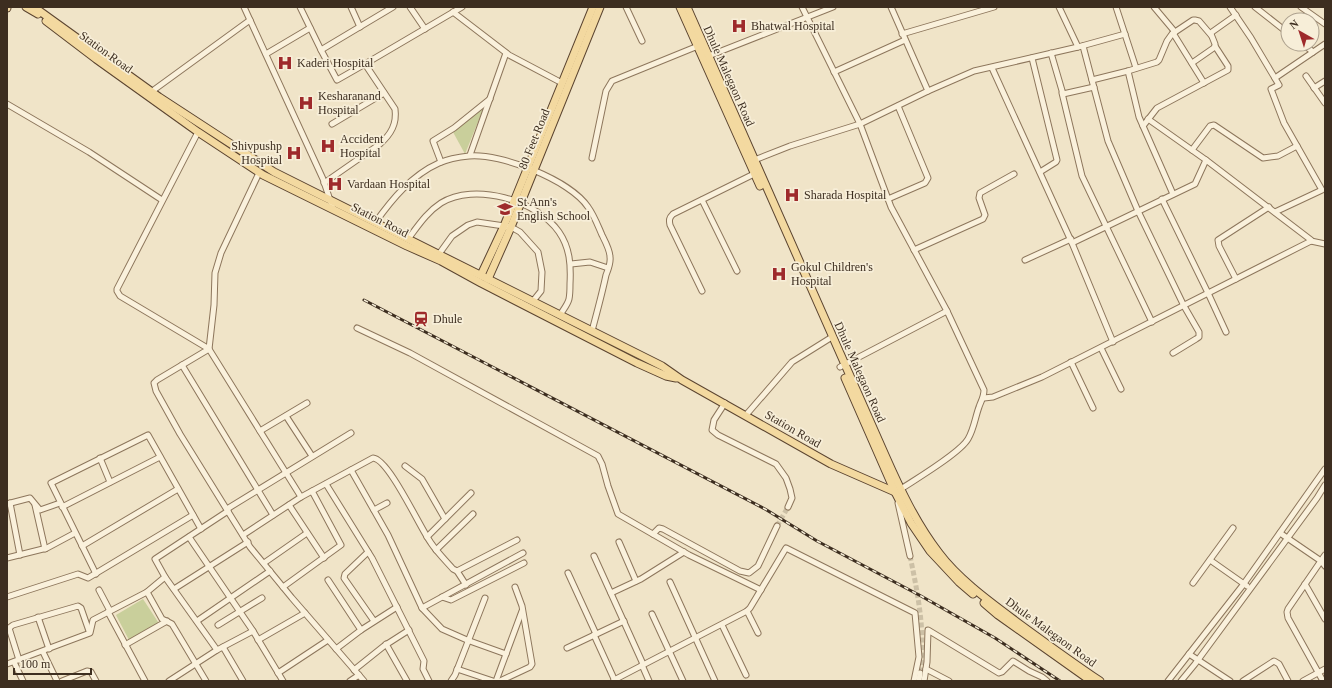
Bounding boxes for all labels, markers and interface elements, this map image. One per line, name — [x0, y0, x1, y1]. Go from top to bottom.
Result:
north arrow — [1280, 12, 1320, 52]
hospital icon: Bhatwal Hospital — [730, 17, 748, 35]
text: N — [1287, 17, 1301, 31]
place label: Bhatwal Hospital — [751, 19, 835, 33]
street label: Dhule Malegaon Road — [701, 24, 757, 128]
street label: Station Road — [77, 28, 135, 76]
hospital icon: Kaderi Hospital — [276, 54, 294, 72]
place label: Kaderi Hospital — [297, 56, 374, 70]
place label: Kesharanand Hospital — [318, 89, 381, 117]
hospital icon: Kesharanand Hospital — [297, 94, 315, 112]
street label: 80 Feet Road — [516, 107, 552, 171]
place label: Accident Hospital — [340, 132, 384, 160]
hospital icon: Accident Hospital — [319, 137, 337, 155]
place label: Shivpushp Hospital — [231, 139, 283, 167]
hospital icon: Shivpushp Hospital — [285, 144, 303, 162]
hospital icon: Vardaan Hospital — [326, 175, 344, 193]
place label: Vardaan Hospital — [347, 177, 431, 191]
hospital icon: Sharada Hospital — [783, 186, 801, 204]
place label: Sharada Hospital — [804, 188, 887, 202]
place label: St Ann's English School — [517, 195, 591, 223]
street label: Station Road — [349, 200, 411, 240]
school or university icon: St Ann's English School — [496, 200, 514, 218]
place label: Gokul Children's Hospital — [791, 260, 873, 288]
hospital icon: Gokul Children's Hospital — [770, 265, 788, 283]
station icon: Dhule — [412, 310, 430, 328]
place label: Dhule — [433, 312, 462, 326]
street label: Dhule Malegaon Road — [832, 320, 888, 424]
street label: Station Road — [763, 407, 823, 451]
street label: Dhule Malegaon Road — [1003, 594, 1099, 670]
scale bar — [14, 650, 91, 676]
text: 100 m — [20, 657, 51, 671]

